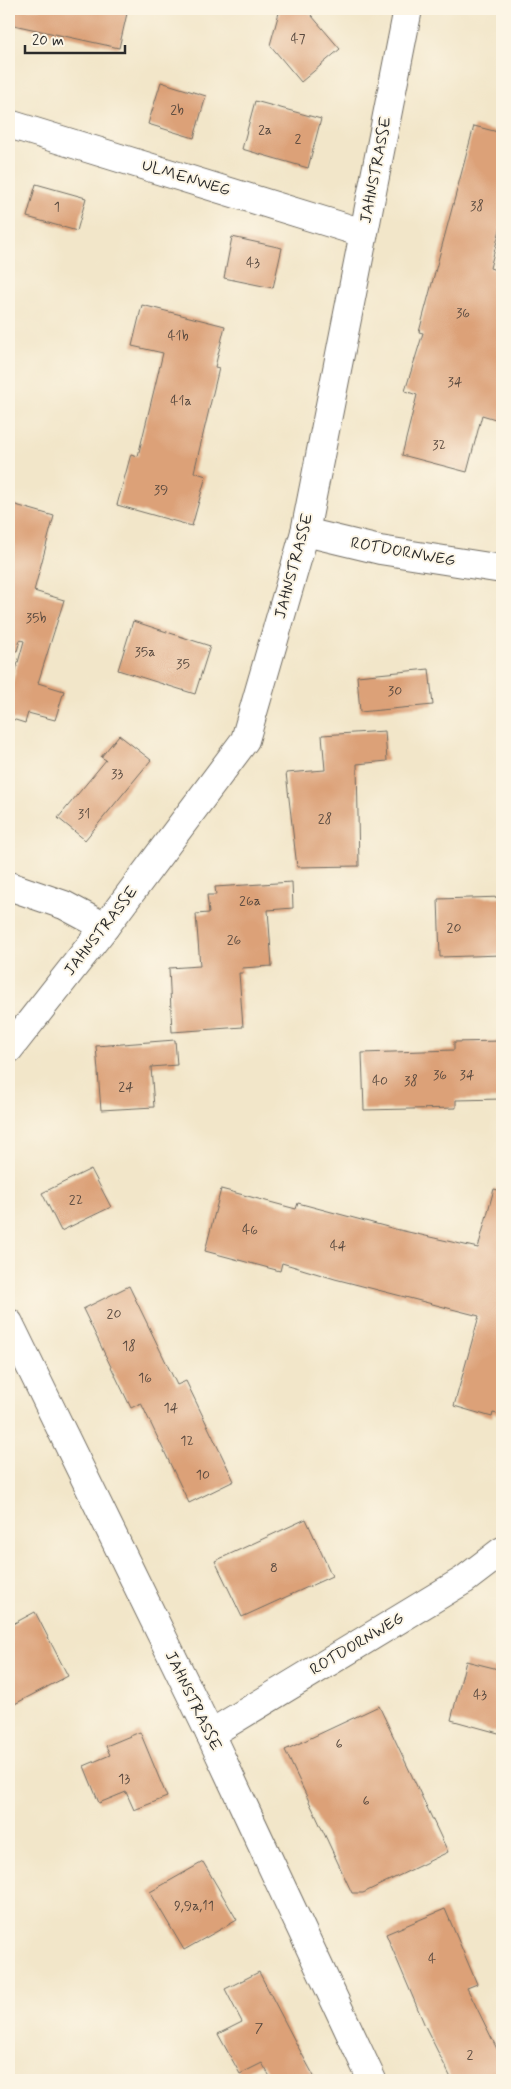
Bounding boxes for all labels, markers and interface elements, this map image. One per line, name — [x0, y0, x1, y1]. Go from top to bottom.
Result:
scale bar — [25, 22, 125, 54]
house number: 47 — [290, 30, 306, 48]
text: 20 m — [32, 31, 64, 51]
house number: 2b — [170, 101, 184, 119]
street label: JAHNSTRASSE — [355, 115, 397, 225]
house number: 2a — [258, 121, 272, 139]
house number: 2 — [295, 130, 302, 148]
street label: ULMENWEG — [139, 155, 233, 202]
house number: 38 — [470, 197, 484, 215]
house number: 1 — [54, 198, 60, 216]
house number: 43 — [246, 254, 260, 272]
house number: 36 — [456, 304, 470, 322]
house number: 41b — [167, 327, 189, 345]
house number: 34 — [448, 373, 463, 391]
house number: 41a — [170, 392, 192, 410]
house number: 32 — [432, 436, 446, 454]
house number: 39 — [154, 481, 168, 499]
street label: JAHNSTRASSE — [270, 511, 318, 621]
street label: ROTDORNWEG — [349, 532, 457, 572]
house number: 35b — [26, 609, 46, 627]
house number: 35a — [135, 643, 156, 661]
house number: 35 — [176, 655, 190, 673]
house number: 30 — [388, 682, 402, 700]
house number: 33 — [111, 765, 123, 783]
house number: 31 — [78, 805, 90, 823]
house number: 28 — [318, 810, 332, 828]
street label: JAHNSTRASSE — [59, 882, 143, 980]
house number: 26a — [239, 892, 261, 910]
house number: 20 — [447, 919, 461, 937]
house number: 26 — [227, 931, 242, 949]
house number: 36 — [433, 1066, 447, 1084]
house number: 34 — [460, 1066, 475, 1084]
house number: 40 — [372, 1072, 388, 1090]
house number: 38 — [404, 1072, 418, 1090]
house number: 24 — [118, 1078, 134, 1096]
house number: 22 — [69, 1191, 83, 1209]
house number: 46 — [242, 1221, 258, 1239]
house number: 44 — [330, 1237, 347, 1255]
house number: 20 — [107, 1305, 121, 1323]
house number: 18 — [122, 1337, 136, 1355]
house number: 16 — [138, 1369, 152, 1387]
house number: 14 — [164, 1399, 179, 1417]
house number: 12 — [180, 1432, 194, 1450]
house number: 10 — [196, 1466, 210, 1484]
house number: 8 — [270, 1559, 278, 1577]
street label: ROTDORNWEG — [306, 1608, 408, 1680]
street label: JAHNSTRASSE — [160, 1648, 226, 1754]
house number: 43 — [473, 1686, 487, 1704]
house number: 6 — [335, 1735, 343, 1753]
house number: 13 — [118, 1770, 130, 1788]
house number: 6 — [362, 1792, 370, 1810]
house number: 9,9a,11 — [174, 1897, 214, 1915]
house number: 4 — [428, 1950, 436, 1968]
house number: 7 — [255, 2019, 264, 2037]
house number: 2 — [467, 2046, 474, 2064]

